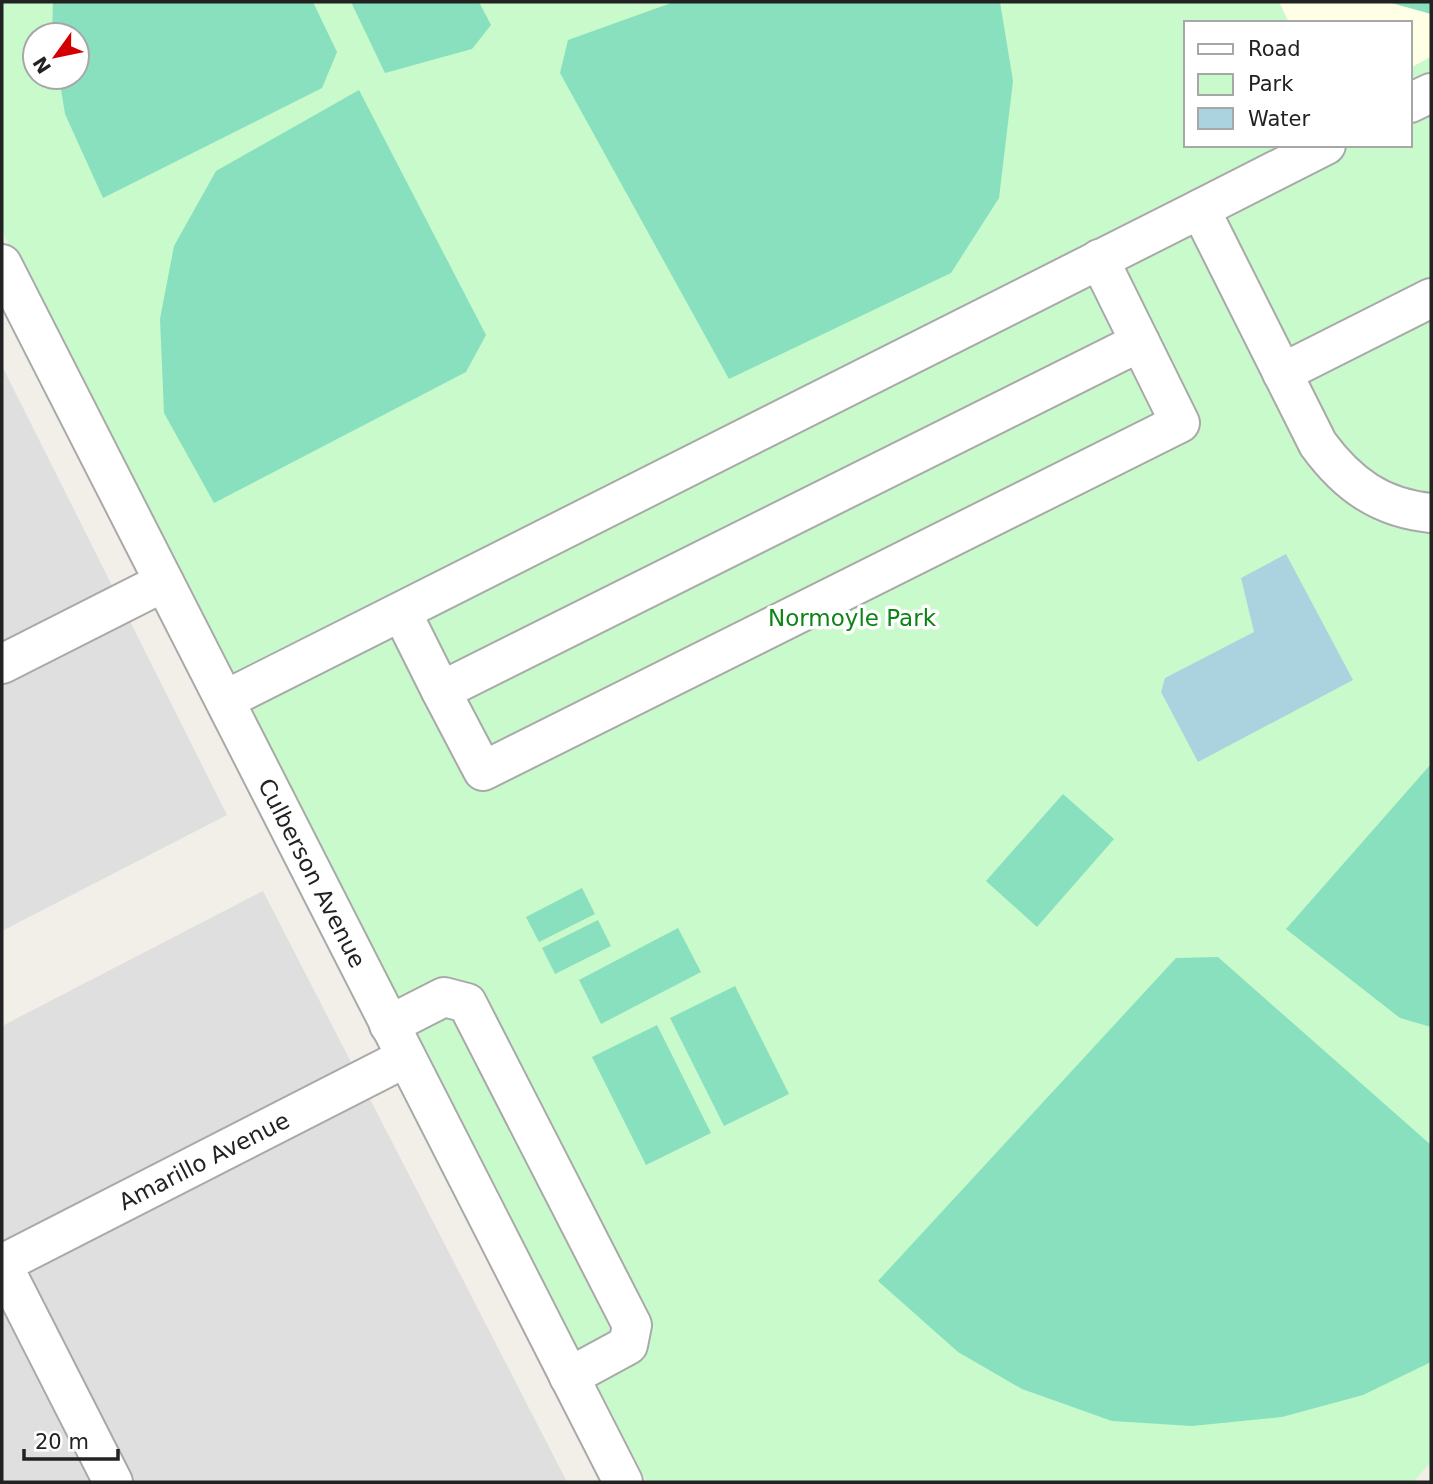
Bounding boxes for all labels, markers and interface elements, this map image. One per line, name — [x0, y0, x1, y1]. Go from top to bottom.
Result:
north arrow — [21, 21, 91, 91]
legend — [1184, 21, 1412, 147]
text: Road — [1248, 37, 1301, 61]
text: N — [28, 53, 55, 78]
text: Park — [1248, 72, 1294, 96]
text: Water — [1248, 107, 1310, 131]
park label: Normoyle Park — [768, 605, 937, 631]
street label: Culberson Avenue — [253, 774, 371, 972]
street label: Amarillo Avenue — [114, 1107, 294, 1215]
scale bar — [24, 1418, 119, 1462]
text: 20 m — [35, 1430, 89, 1454]

